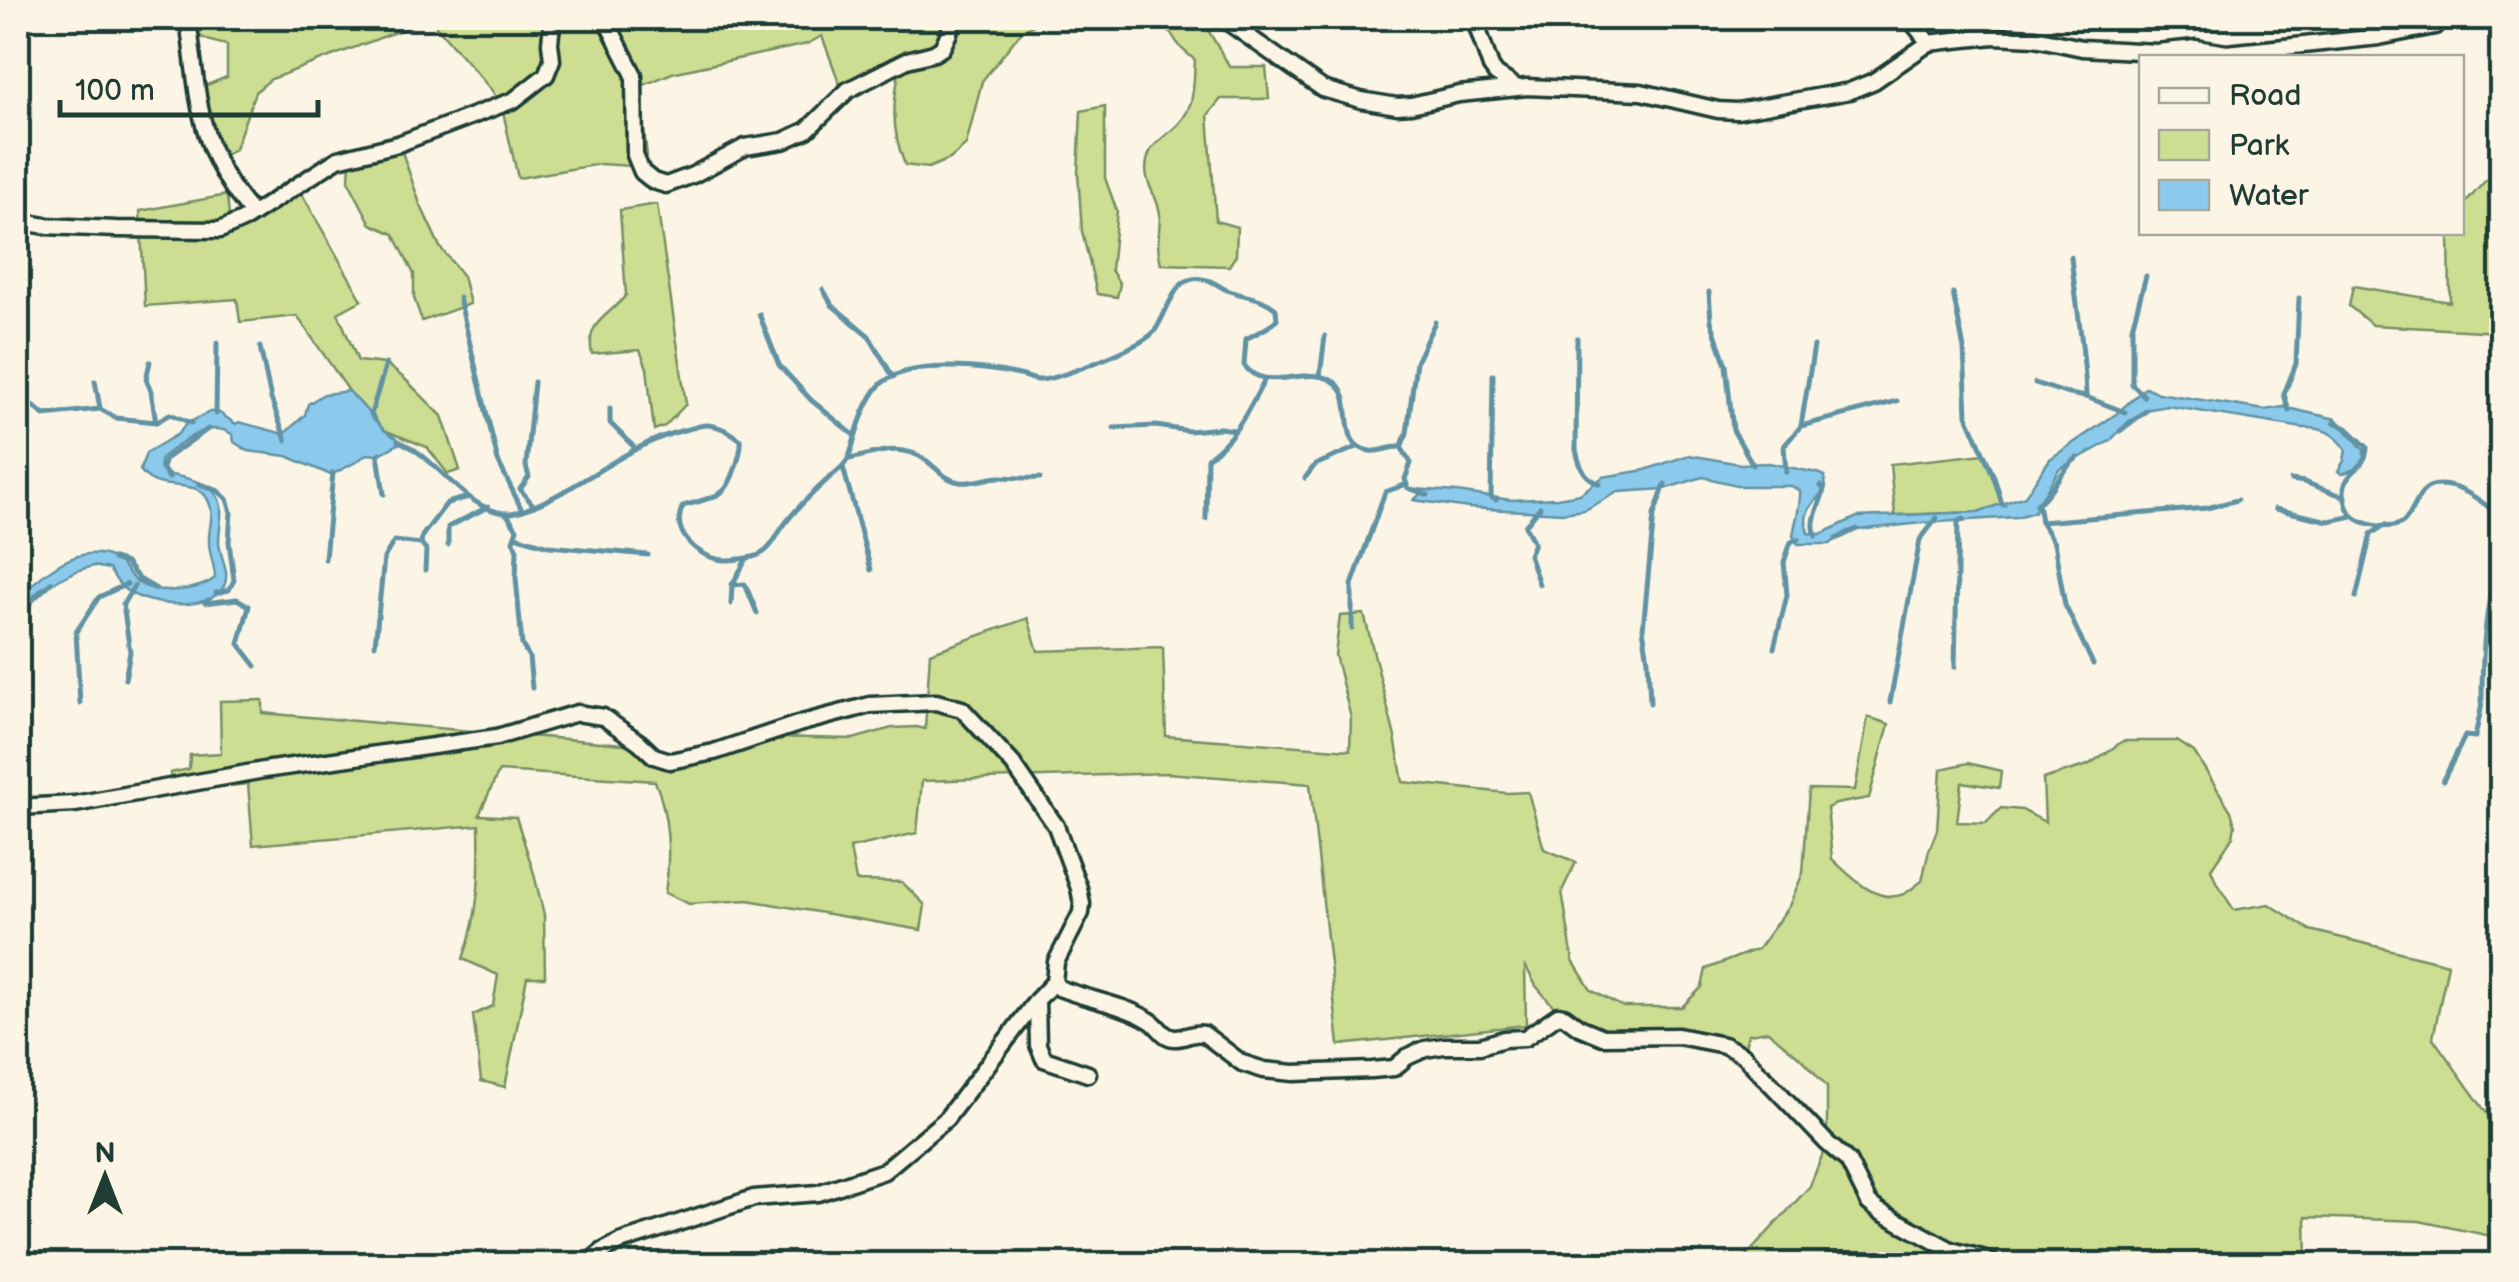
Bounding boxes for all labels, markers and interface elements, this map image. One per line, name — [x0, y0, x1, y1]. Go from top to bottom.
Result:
scale bar — [60, 55, 318, 117]
legend — [2139, 55, 2464, 235]
text: 100 m — [75, 73, 155, 109]
text: Road — [2229, 78, 2302, 114]
text: Park — [2229, 128, 2289, 164]
text: Water — [2229, 178, 2310, 214]
north arrow — [55, 1127, 155, 1227]
text: N — [94, 1137, 116, 1170]

